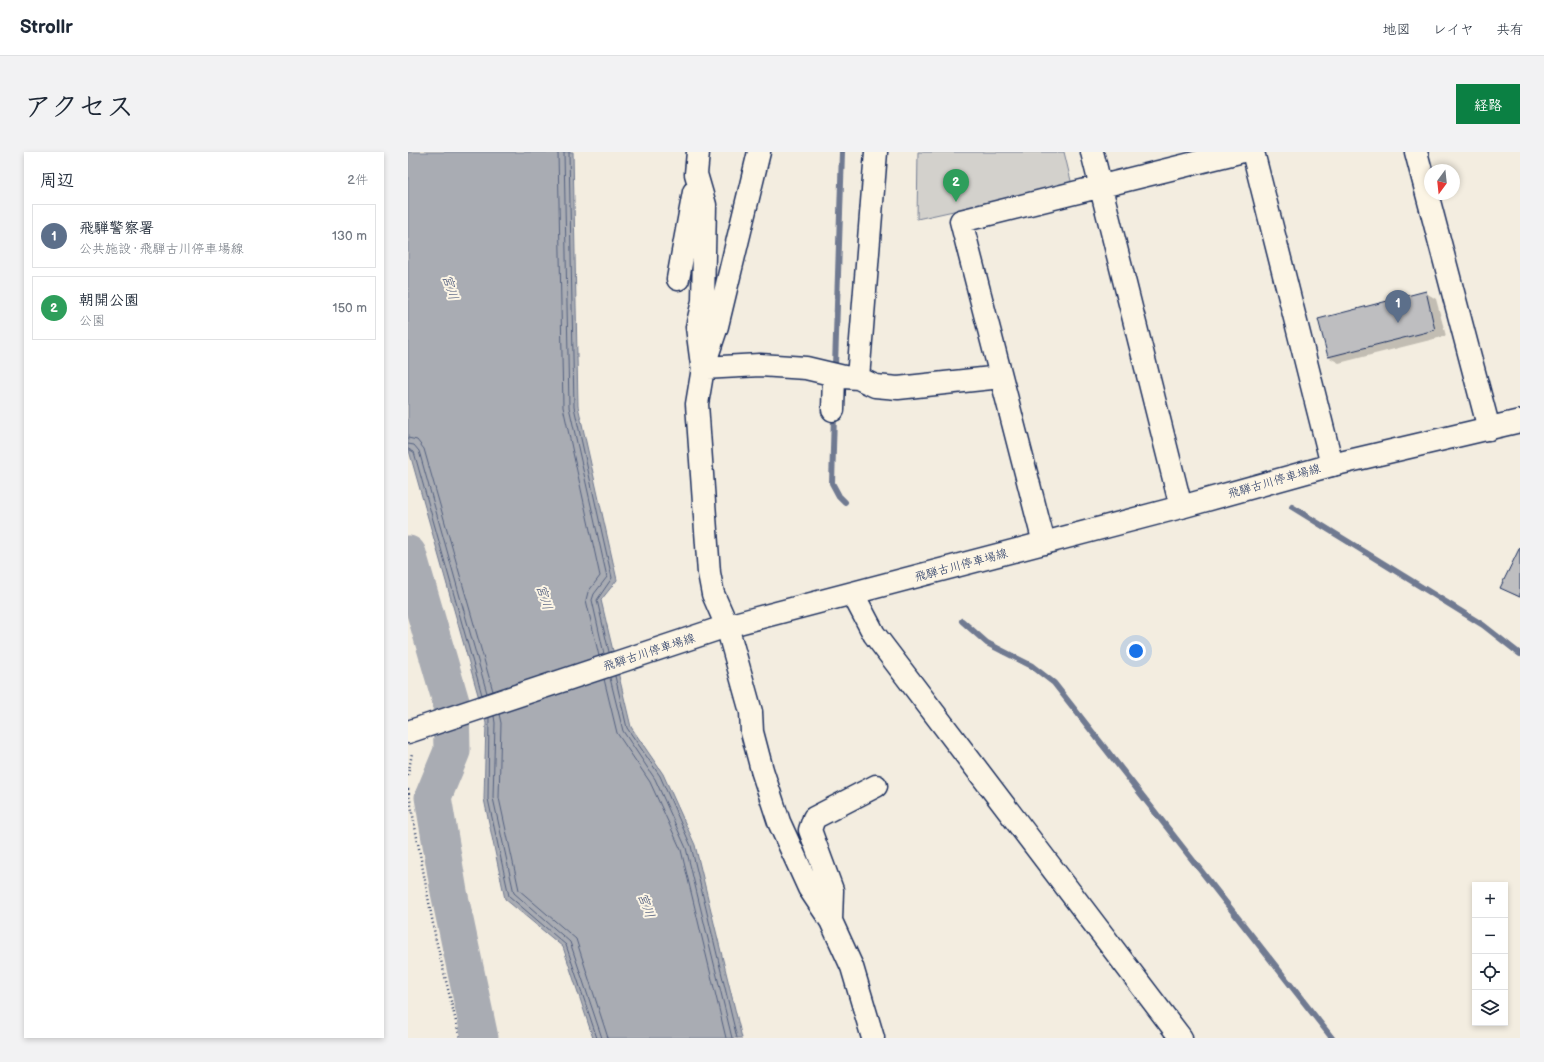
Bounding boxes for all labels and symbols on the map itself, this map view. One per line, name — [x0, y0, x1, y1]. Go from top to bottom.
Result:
north arrow — [1424, 164, 1460, 200]
pin: 2 — [943, 169, 969, 202]
water label: 宮川 — [439, 273, 461, 302]
pin: 1 — [1385, 290, 1411, 323]
street label: 飛騨古川停車場線 — [1226, 461, 1322, 502]
street label: 飛騨古川停車場線 — [913, 546, 1009, 585]
water label: 宮川 — [533, 583, 555, 612]
street label: 飛騨古川停車場線 — [601, 631, 697, 674]
your location — [1126, 641, 1146, 661]
water label: 宮川 — [634, 890, 658, 920]

